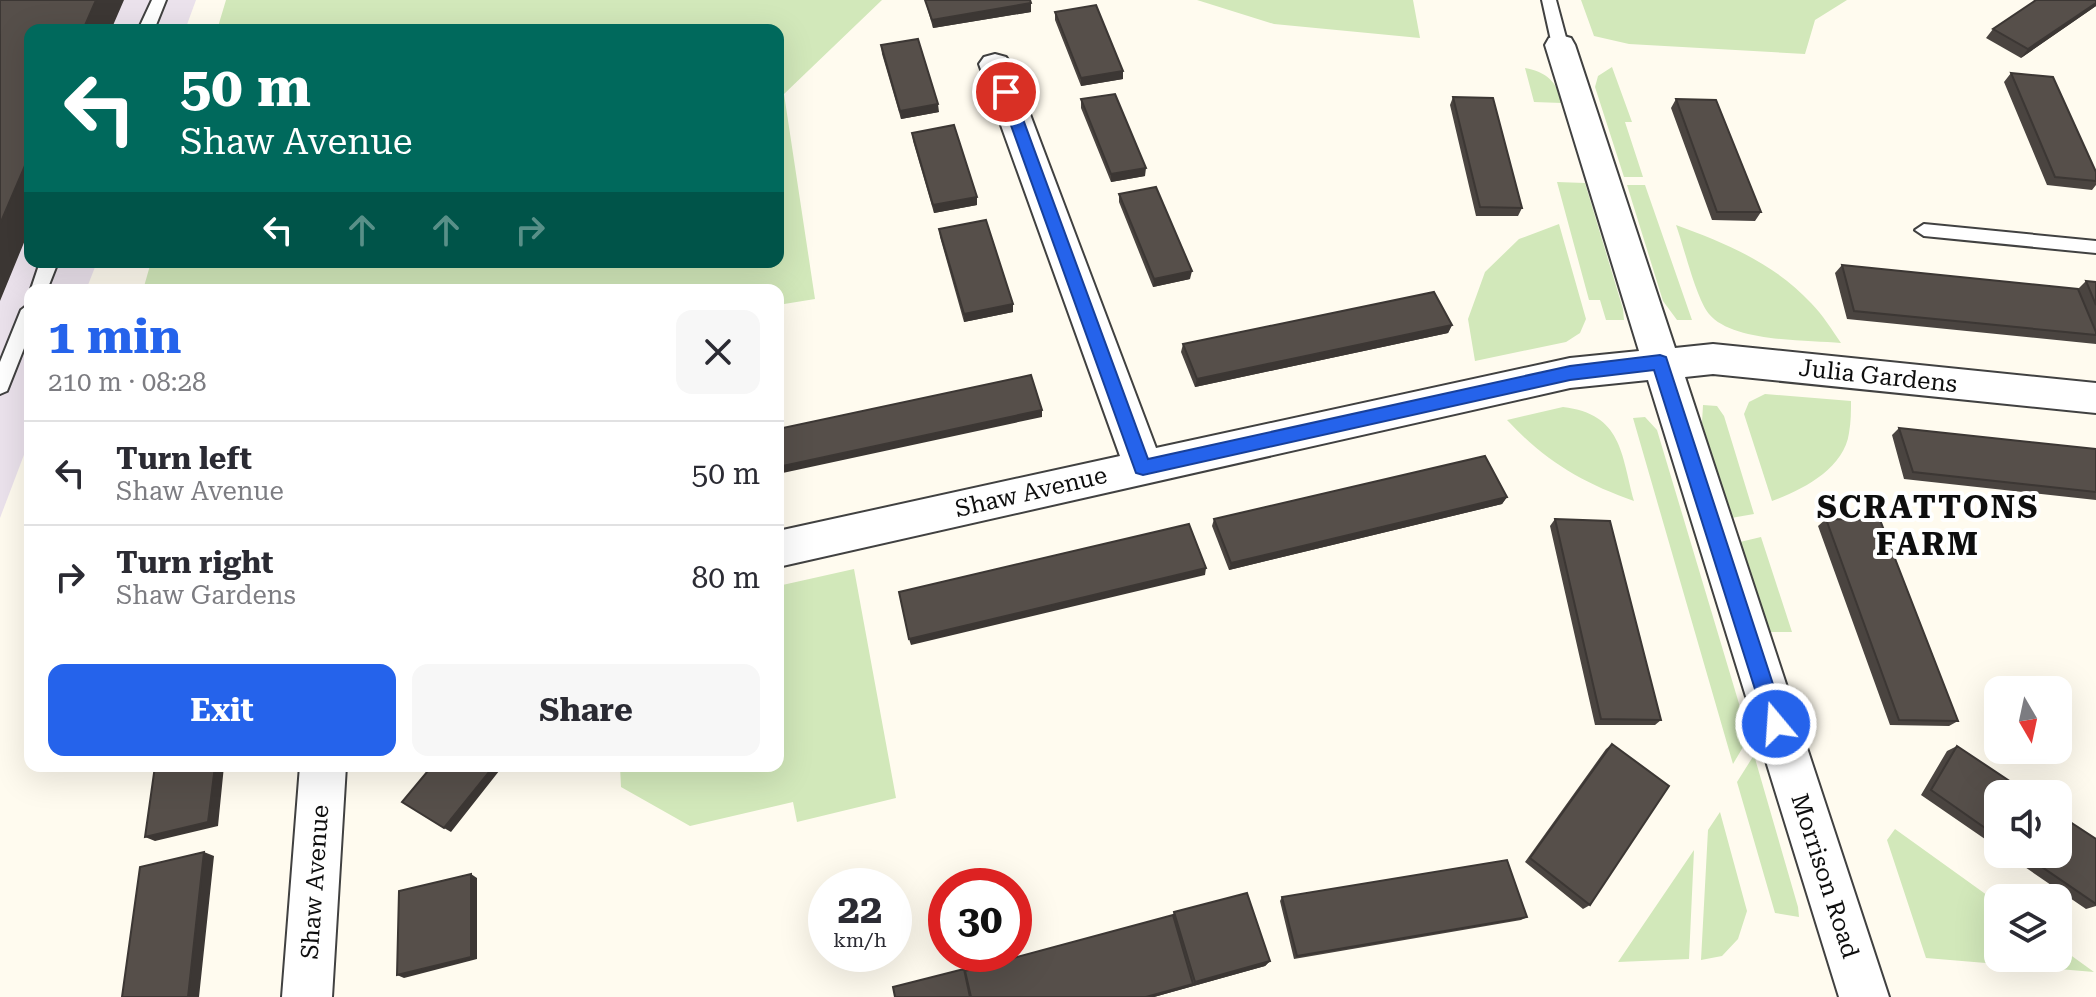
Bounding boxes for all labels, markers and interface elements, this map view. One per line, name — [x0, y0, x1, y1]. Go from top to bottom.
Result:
text: 50 m — [180, 54, 311, 120]
icon: left — [48, 56, 152, 160]
pin — [972, 58, 1040, 126]
icon: arrive — [984, 70, 1028, 114]
text: Shaw Avenue — [180, 121, 412, 163]
icon: left — [256, 208, 300, 252]
icon: ahead — [340, 208, 384, 252]
icon: ahead — [424, 208, 468, 252]
icon: right — [508, 208, 552, 252]
text: 1 min — [48, 309, 181, 365]
button: close — [676, 310, 760, 394]
street label: Julia Gardens — [1797, 354, 1959, 398]
text: 210 m · 08:28 — [48, 367, 207, 397]
text: Turn left — [116, 441, 252, 476]
icon: left — [48, 451, 92, 495]
text: 50 m — [691, 456, 760, 491]
street label: Shaw Avenue — [952, 461, 1110, 523]
text: Shaw Avenue — [116, 476, 284, 506]
district label: SCRATTONS FARM — [1817, 488, 2039, 563]
text: Turn right — [116, 545, 273, 580]
icon: right — [48, 555, 92, 599]
text: 80 m — [691, 560, 760, 595]
text: Shaw Gardens — [116, 580, 296, 610]
button: Exit — [48, 664, 396, 756]
button: Share — [412, 664, 760, 756]
north arrow — [1984, 676, 2072, 764]
map controls — [1984, 676, 2072, 972]
position arrow — [1734, 682, 1818, 766]
button: sound — [1984, 780, 2072, 868]
street label: Morrison Road — [1785, 790, 1865, 962]
street label: Shaw Avenue — [296, 804, 334, 960]
speed limit sign: 30 — [928, 868, 1032, 972]
button: layers — [1984, 884, 2072, 972]
text: 22 — [838, 886, 882, 933]
text: km/h — [833, 928, 887, 952]

